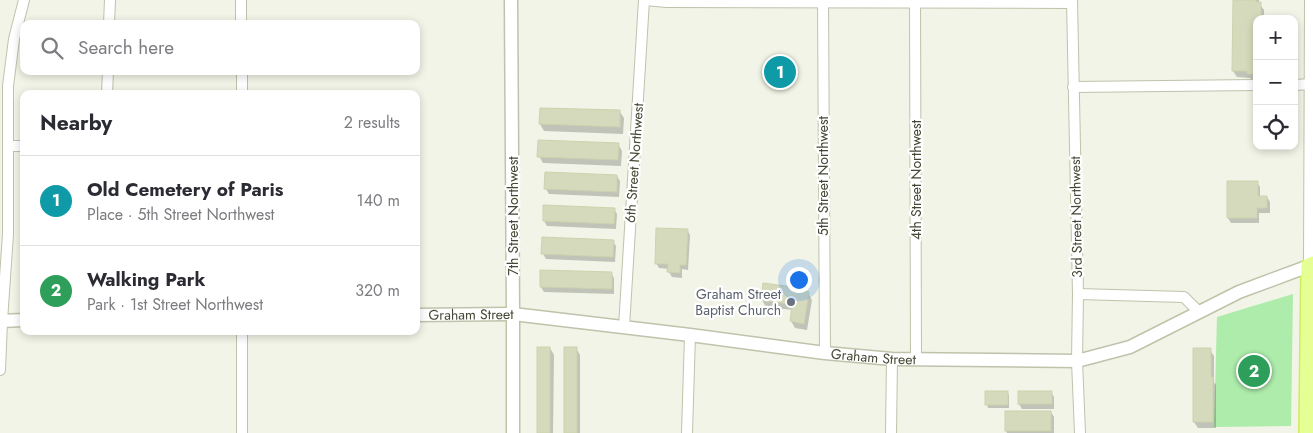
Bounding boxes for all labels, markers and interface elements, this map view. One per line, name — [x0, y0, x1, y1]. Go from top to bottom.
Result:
map controls — [1253, 15, 1298, 150]
button: + — [1253, 15, 1298, 60]
search box — [20, 20, 420, 75]
icon: search — [38, 34, 66, 62]
text: Search here — [78, 34, 174, 61]
pin: 1 — [764, 53, 796, 91]
button: − — [1253, 60, 1298, 105]
street label: 6th Street Northwest — [620, 102, 648, 224]
button: locate — [1253, 105, 1298, 150]
text: Nearby — [40, 108, 112, 138]
text: 2 results — [344, 111, 400, 134]
street label: 5th Street Northwest — [813, 115, 833, 236]
street label: 4th Street Northwest — [906, 119, 926, 240]
street label: 3rd Street Northwest — [1065, 155, 1087, 278]
street label: 7th Street Northwest — [503, 156, 523, 276]
text: Old Cemetery of Paris — [87, 176, 283, 203]
text: 1 — [52, 189, 60, 212]
text: 140 m — [357, 189, 400, 212]
text: Place · 5th Street Northwest — [87, 203, 274, 226]
text: Walking Park — [87, 266, 205, 293]
your location — [786, 267, 812, 293]
text: 2 — [51, 279, 61, 302]
text: 320 m — [355, 279, 400, 302]
place label: Graham Street Baptist Church — [695, 284, 782, 320]
text: Park · 1st Street Northwest — [87, 293, 263, 316]
marker: Graham Street Baptist Church — [785, 296, 797, 308]
street label: Graham Street — [428, 304, 514, 325]
street label: Graham Street — [830, 344, 917, 369]
pin: 2 — [1238, 352, 1270, 390]

